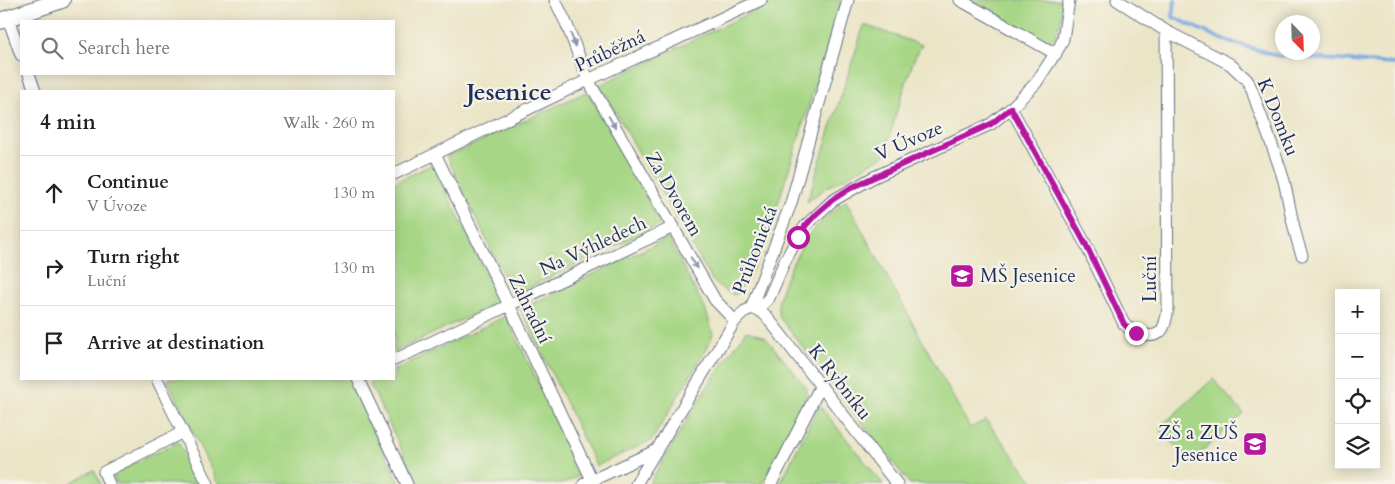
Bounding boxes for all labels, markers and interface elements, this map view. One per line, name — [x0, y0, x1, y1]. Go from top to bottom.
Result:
north arrow — [1275, 15, 1320, 60]
search box — [20, 20, 395, 75]
street label: Průběžná — [571, 23, 649, 79]
one-way arrow — [570, 32, 577, 47]
icon: search — [38, 34, 66, 62]
text: Search here — [78, 35, 170, 61]
street label: K Domku — [1251, 74, 1305, 160]
district label: Jesenice — [463, 76, 552, 109]
text: 4 min — [40, 108, 96, 137]
text: Walk · 260 m — [283, 112, 375, 134]
street label: V Úvoze — [871, 115, 947, 167]
one-way arrow — [608, 116, 617, 129]
street label: Za Dvorem — [639, 147, 709, 242]
text: Continue — [87, 169, 169, 195]
icon: ahead — [40, 179, 68, 207]
text: 130 m — [333, 182, 375, 204]
text: V Úvoze — [87, 195, 147, 217]
street label: Průhonická — [726, 202, 784, 298]
street label: Na Výhledech — [535, 210, 651, 282]
route start — [787, 226, 810, 249]
text: Turn right — [87, 244, 179, 270]
icon: right — [40, 254, 68, 282]
one-way arrow — [689, 256, 698, 269]
street label: Luční — [1137, 256, 1163, 302]
text: 130 m — [333, 257, 375, 279]
school or university icon: MŠ Jesenice — [949, 263, 975, 289]
place label: MŠ Jesenice — [980, 263, 1076, 289]
text: Luční — [87, 270, 126, 292]
street label: Zahradní — [502, 270, 558, 348]
map controls — [1335, 289, 1380, 469]
button: + — [1335, 289, 1380, 334]
route end — [1125, 322, 1148, 345]
icon: arrive — [40, 329, 68, 357]
text: Arrive at destination — [87, 330, 264, 356]
button: − — [1335, 334, 1380, 379]
street label: K Rybníku — [802, 339, 878, 425]
button: locate — [1335, 379, 1380, 424]
place label: ZŠ a ZUŠ Jesenice — [1158, 420, 1238, 468]
button: layers — [1335, 424, 1380, 469]
school or university icon: ZŠ a ZUŠ Jesenice — [1242, 431, 1268, 457]

